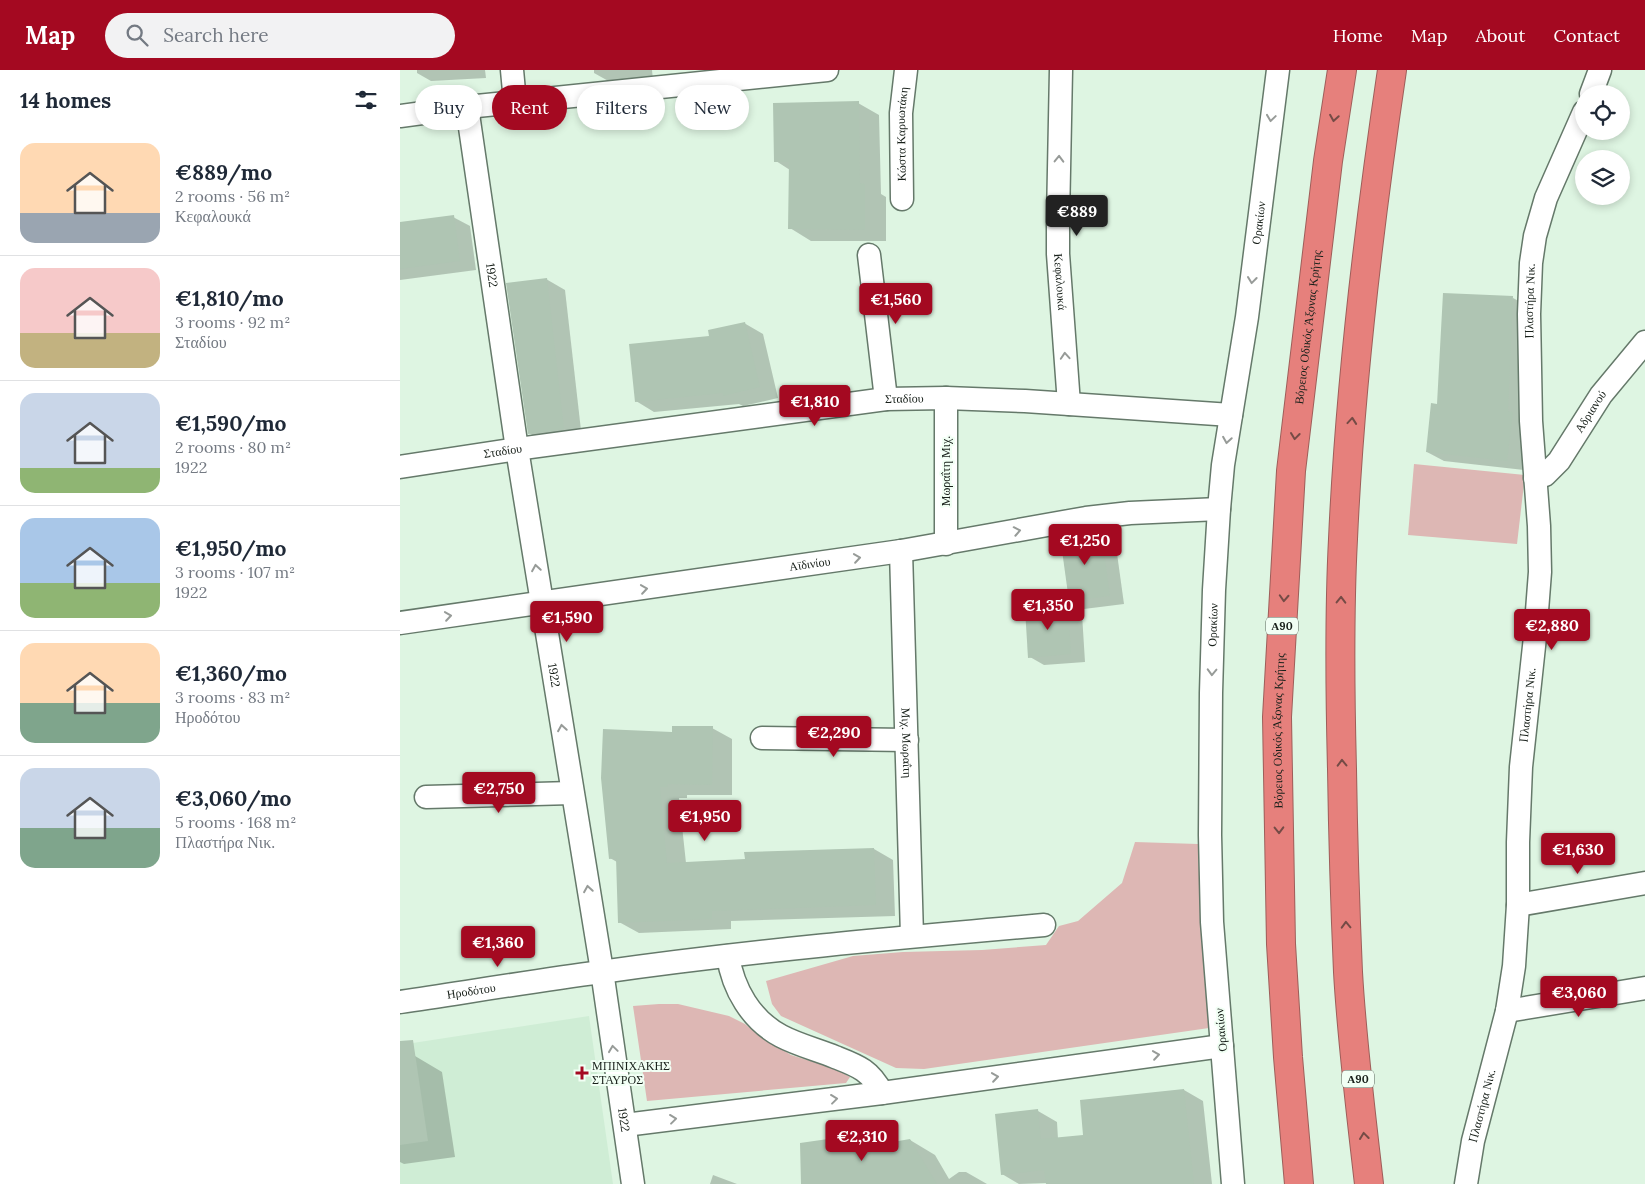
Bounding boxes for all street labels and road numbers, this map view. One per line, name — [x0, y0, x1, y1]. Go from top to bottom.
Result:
street label: Κώστα Καρυωτάκη — [893, 86, 911, 181]
street label: Ορακίων — [1248, 200, 1269, 245]
street label: Βόρειος Οδικός Άξονας Κρήτης — [1291, 249, 1324, 405]
street label: Κεφαλουκά — [1051, 253, 1070, 312]
street label: 1922 — [483, 262, 501, 288]
street label: Πλαστήρα Νικ. — [1521, 263, 1538, 339]
street label: Αδριανού — [1571, 387, 1609, 435]
street label: Σταδίου — [885, 390, 924, 406]
street label: Μωραΐτη Μιχ. — [938, 436, 953, 506]
street label: Σταδίου — [482, 440, 523, 461]
street label: Αϊδινίου — [788, 553, 831, 574]
street label: Ορακίων — [1204, 602, 1221, 647]
road number: Α90 — [1266, 618, 1298, 634]
street label: Βόρειος Οδικός Άξονας Κρήτης — [1269, 652, 1288, 809]
street label: 1922 — [545, 662, 564, 688]
street label: Πλαστήρα Νικ. — [1516, 667, 1539, 743]
street label: Μιχ. Μωραΐτη — [898, 707, 915, 778]
street label: Ηροδότου — [446, 979, 497, 1002]
street label: Ορακίων — [1211, 1007, 1230, 1052]
street label: Πλαστήρα Νικ. — [1465, 1067, 1499, 1144]
road number: Α90 — [1342, 1071, 1374, 1088]
street label: 1922 — [615, 1107, 633, 1133]

